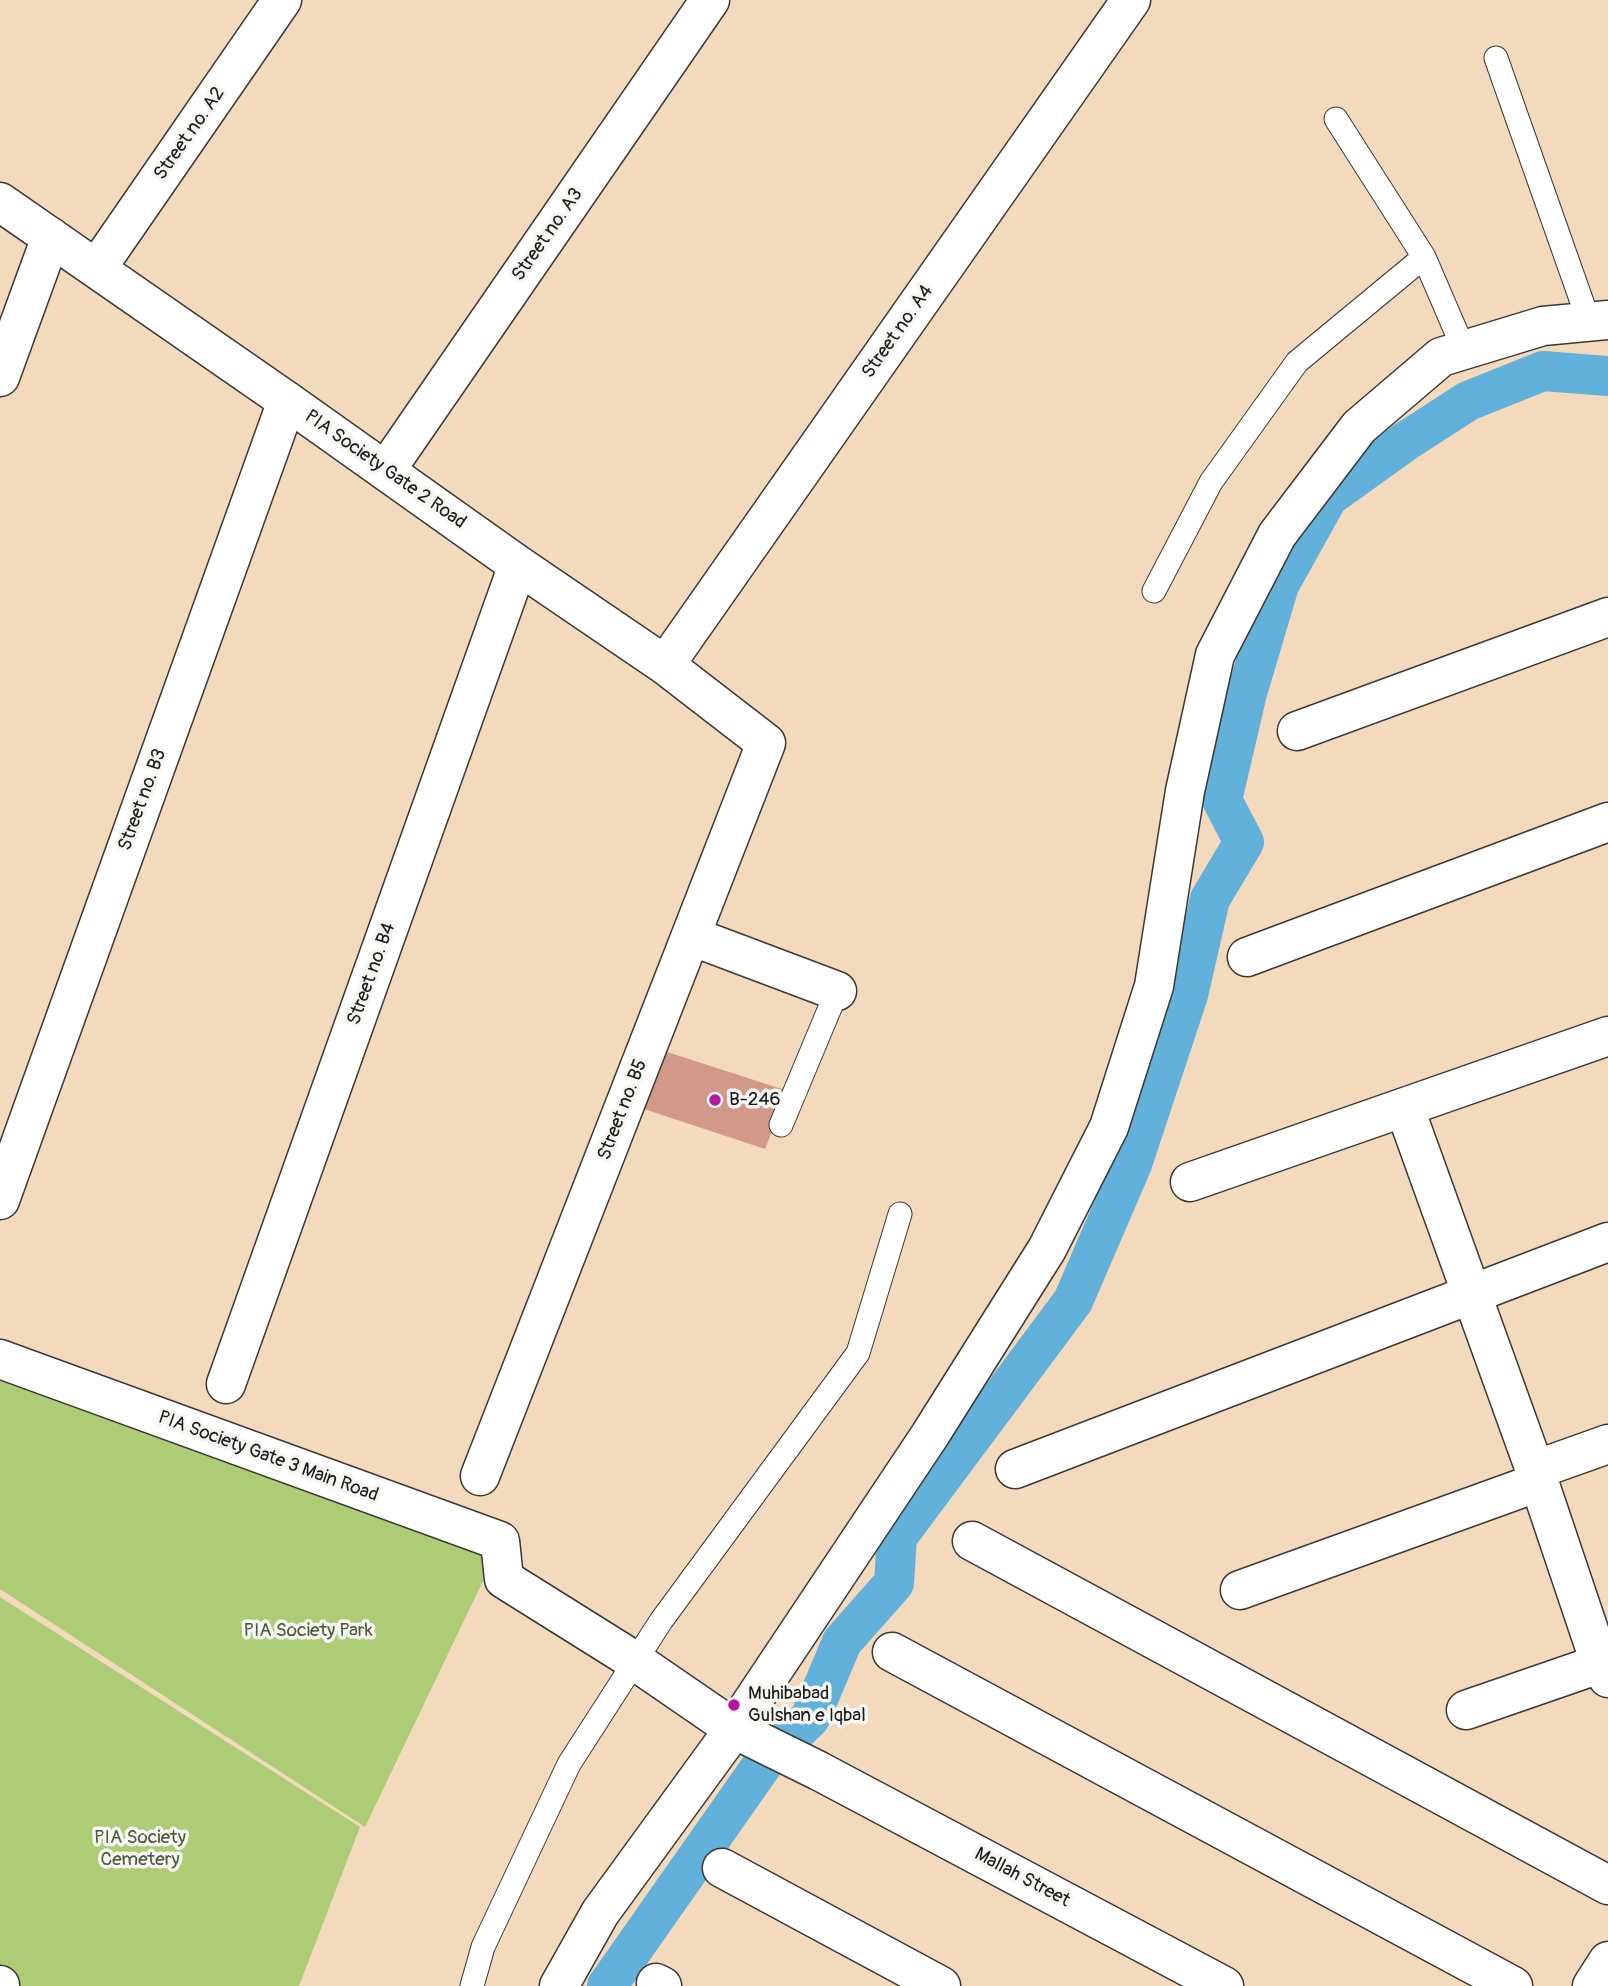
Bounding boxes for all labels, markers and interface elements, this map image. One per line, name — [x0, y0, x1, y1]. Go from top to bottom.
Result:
street label: Street no. A2 — [150, 83, 230, 185]
street label: Street no. A3 — [508, 184, 588, 286]
street label: Street no. A4 — [858, 281, 938, 383]
street label: PIA Society Gate 2 Road — [300, 406, 470, 534]
street label: Street no. B3 — [114, 746, 172, 854]
street label: Street no. B4 — [343, 920, 401, 1028]
street label: Street no. B5 — [593, 1056, 653, 1164]
place label: B-246 — [729, 1089, 781, 1111]
marker: B-246 — [707, 1092, 723, 1108]
street label: PIA Society Gate 3 Main Road — [155, 1407, 381, 1507]
park label: PIA Society Park — [243, 1620, 373, 1642]
place label: Muhibabad Gulshan e Iqbal — [748, 1683, 866, 1727]
marker: Muhibabad Gulshan e Iqbal — [726, 1697, 742, 1713]
park label: PIA Society Cemetery — [94, 1827, 186, 1871]
street label: Mallah Street — [970, 1843, 1074, 1913]

